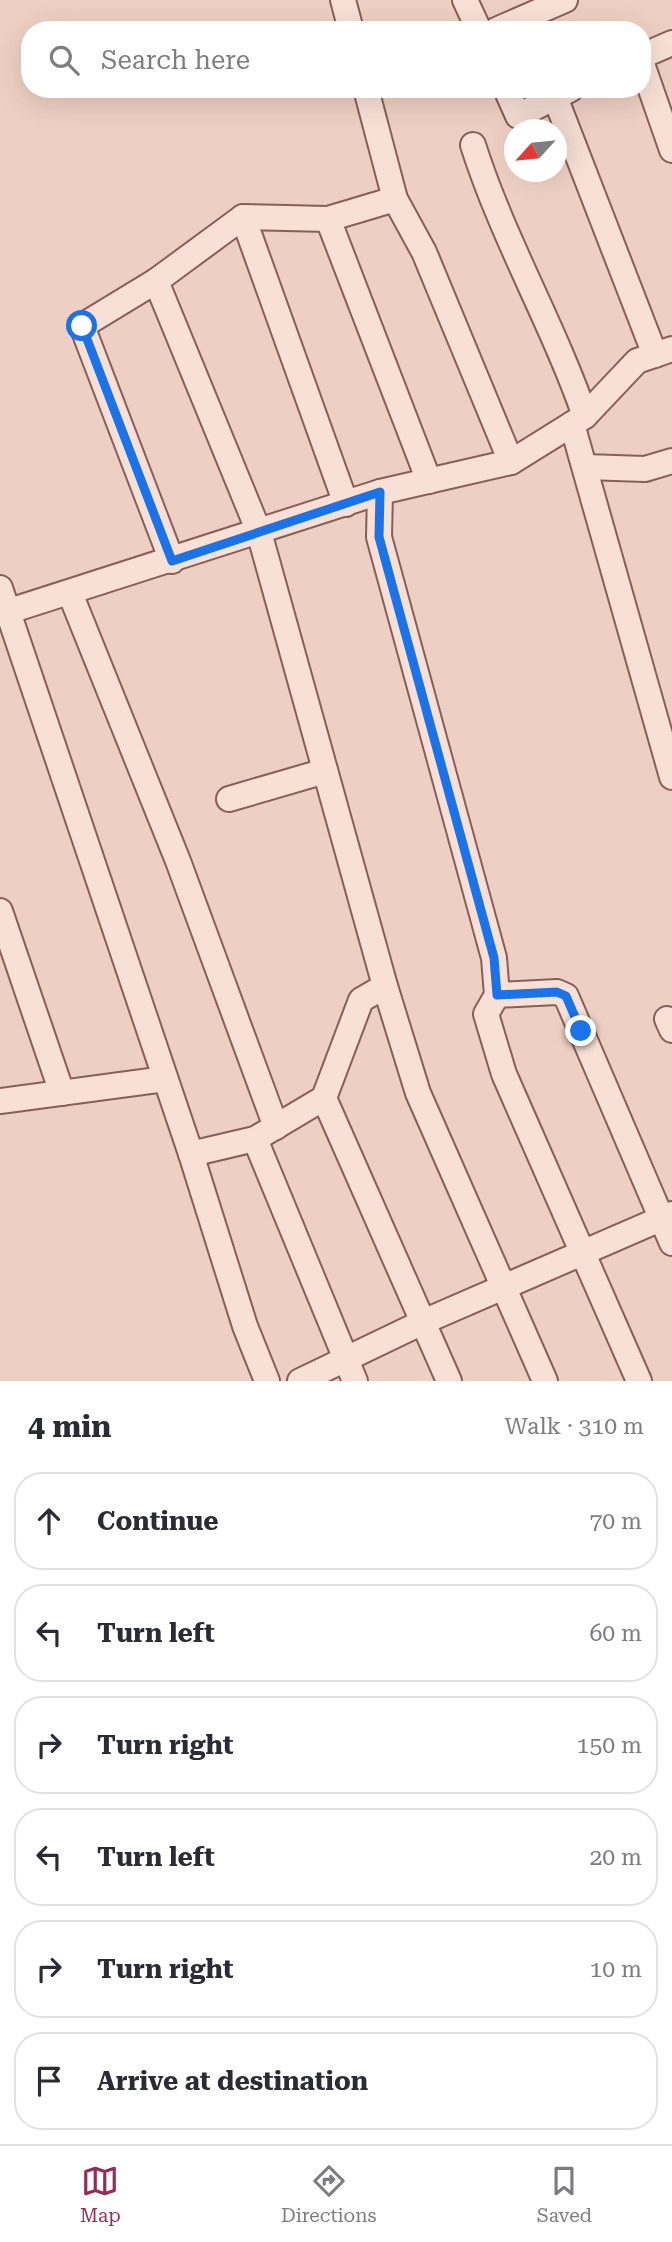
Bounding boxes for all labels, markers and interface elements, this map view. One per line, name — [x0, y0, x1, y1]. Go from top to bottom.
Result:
search box — [21, 21, 651, 98]
icon: search — [45, 41, 83, 79]
text: Search here — [101, 45, 250, 75]
north arrow — [504, 119, 567, 182]
route start — [66, 310, 97, 341]
route end — [565, 1015, 596, 1046]
text: 4 min — [28, 1409, 111, 1444]
text: Walk · 310 m — [505, 1413, 644, 1440]
icon: ahead — [30, 1502, 68, 1540]
text: Continue — [97, 1506, 219, 1536]
text: 70 m — [589, 1508, 642, 1535]
icon: left — [30, 1614, 68, 1652]
text: Turn left — [97, 1618, 215, 1648]
text: 60 m — [589, 1620, 642, 1647]
icon: right — [30, 1726, 68, 1764]
text: Turn right — [97, 1730, 233, 1760]
text: 150 m — [577, 1732, 642, 1759]
icon: left — [30, 1838, 68, 1876]
text: Turn left — [97, 1842, 215, 1872]
text: 20 m — [589, 1844, 642, 1871]
icon: right — [30, 1950, 68, 1988]
text: Turn right — [97, 1954, 233, 1984]
text: 10 m — [589, 1956, 642, 1983]
icon: arrive — [30, 2062, 68, 2100]
text: Arrive at destination — [97, 2066, 368, 2096]
tab: Map — [80, 2162, 121, 2227]
tab: Directions — [281, 2162, 377, 2227]
tab: Saved — [537, 2162, 592, 2227]

